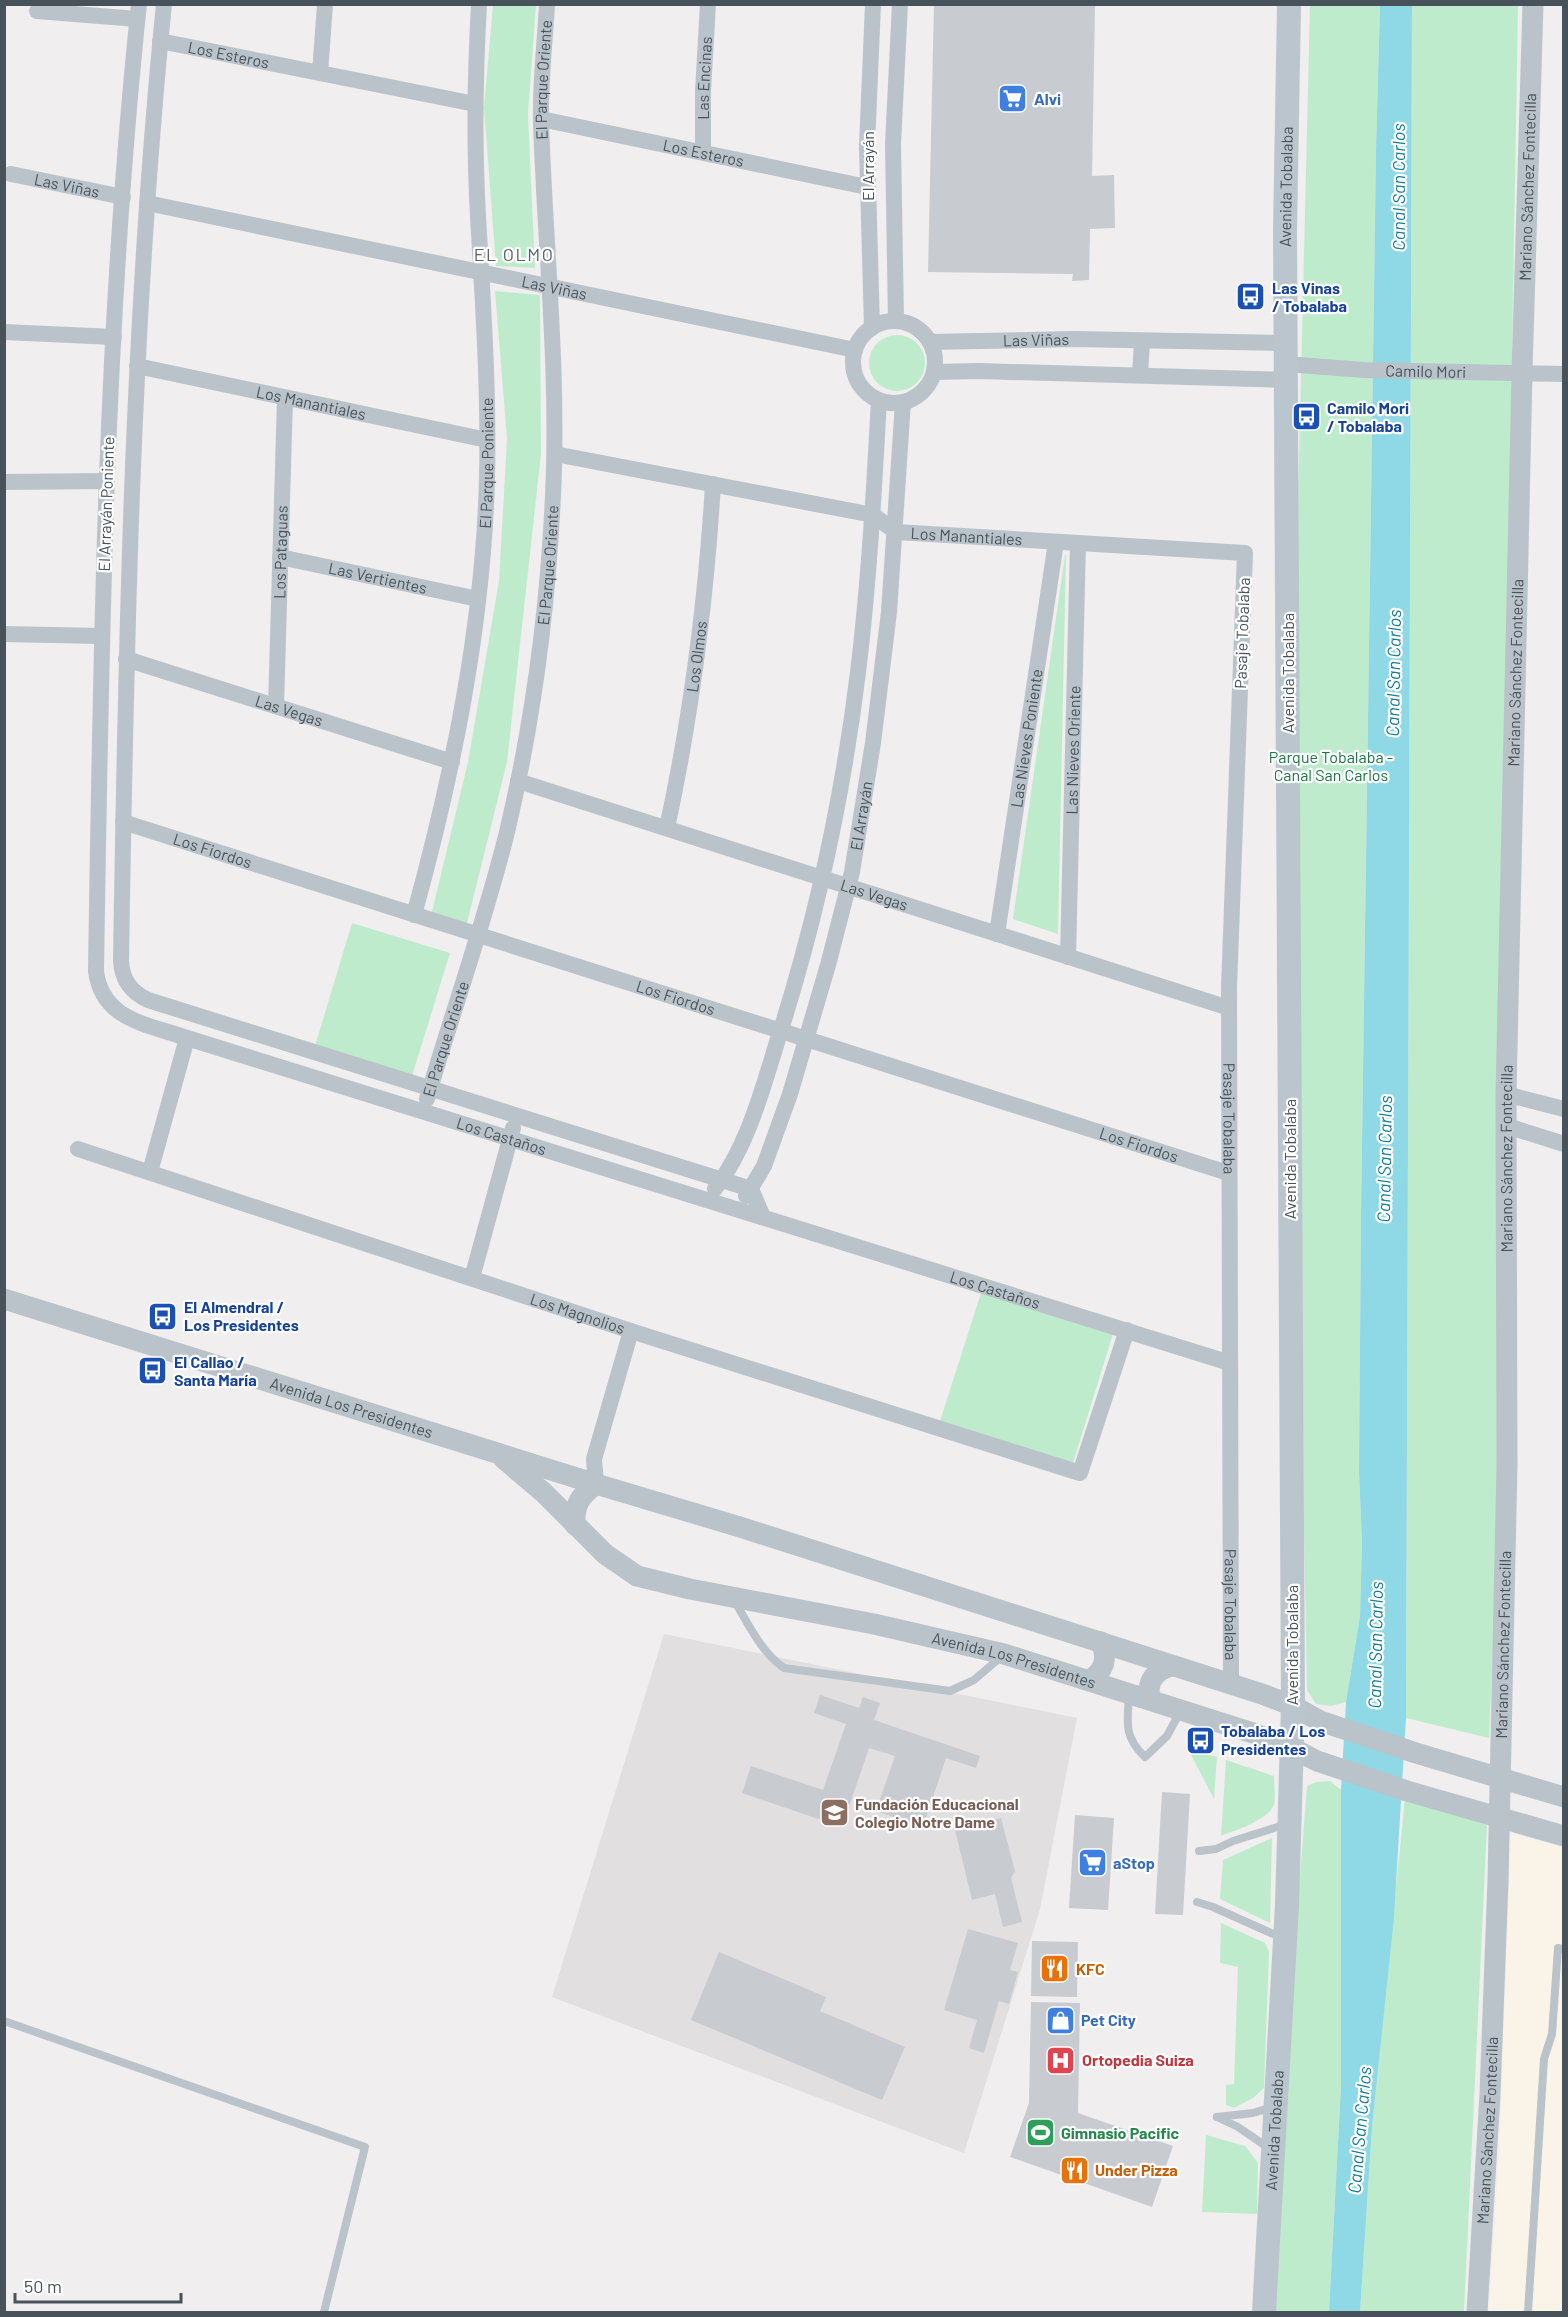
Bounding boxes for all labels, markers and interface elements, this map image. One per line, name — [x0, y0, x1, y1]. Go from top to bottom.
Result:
street label: El Parque Oriente — [531, 19, 555, 140]
street label: Las Encinas — [693, 36, 715, 120]
street label: Los Esteros — [186, 37, 271, 72]
supermarket icon: Alvi — [997, 83, 1029, 115]
place label: Alvi — [1034, 89, 1061, 108]
street label: Mariano Sánchez Fontecilla — [1515, 93, 1539, 281]
water label: Canal San Carlos — [1387, 123, 1409, 251]
street label: Avenida Tobalaba — [1275, 126, 1296, 247]
street label: El Arrayán — [858, 131, 877, 201]
street label: Los Esteros — [661, 135, 746, 170]
street label: Las Viñas — [33, 169, 101, 201]
district label: EL OLMO — [474, 243, 554, 265]
street label: Las Viñas — [520, 271, 589, 303]
place label: Las Vinas / Tobalaba — [1272, 278, 1347, 315]
bus stop icon: Las Vinas / Tobalaba — [1235, 281, 1267, 313]
street label: Las Viñas — [1003, 329, 1069, 349]
street label: Camilo Mori — [1385, 360, 1466, 381]
street label: Los Manantiales — [255, 381, 368, 423]
street label: El Parque Poniente — [475, 397, 496, 529]
place label: Camilo Mori / Tobalaba — [1327, 398, 1409, 435]
bus stop icon: Camilo Mori / Tobalaba — [1290, 401, 1322, 433]
street label: El Arrayán Poniente — [94, 436, 117, 572]
street label: Los Pataguas — [269, 505, 291, 599]
street label: El Parque Oriente — [533, 505, 562, 626]
street label: Los Manantiales — [910, 523, 1023, 549]
street label: Las Vertientes — [327, 558, 429, 597]
street label: Pasaje Tobalaba — [1230, 577, 1253, 689]
street label: Mariano Sánchez Fontecilla — [1503, 579, 1526, 767]
water label: Canal San Carlos — [1381, 609, 1405, 737]
street label: Avenida Tobalaba — [1278, 613, 1297, 733]
street label: Los Olmos — [682, 620, 710, 694]
street label: Las Nieves Poniente — [1006, 668, 1046, 809]
street label: Las Nieves Oriente — [1061, 685, 1084, 815]
street label: Las Vegas — [253, 690, 325, 730]
park label: Parque Tobalaba - Canal San Carlos — [1269, 747, 1393, 784]
street label: El Arrayán — [846, 780, 876, 852]
street label: Los Fiordos — [171, 829, 254, 871]
street label: Las Vegas — [838, 875, 911, 914]
street label: Los Fiordos — [634, 976, 718, 1019]
street label: El Parque Oriente — [418, 978, 472, 1099]
street label: Pasaje Tobalaba — [1220, 1063, 1240, 1175]
street label: Mariano Sánchez Fontecilla — [1496, 1065, 1516, 1253]
water label: Canal San Carlos — [1372, 1095, 1396, 1223]
street label: Avenida Tobalaba — [1280, 1099, 1299, 1219]
street label: Los Castaños — [454, 1113, 549, 1158]
street label: Los Fiordos — [1097, 1123, 1181, 1166]
street label: Los Castaños — [948, 1266, 1043, 1312]
street label: Los Magnolios — [528, 1289, 627, 1337]
place label: El Almendral / Los Presidentes — [184, 1297, 299, 1334]
bus stop icon: El Almendral / Los Presidentes — [147, 1300, 179, 1332]
place label: El Callao / Santa María — [174, 1352, 257, 1389]
bus stop icon: El Callao / Santa María — [137, 1355, 169, 1387]
street label: Avenida Los Presidentes — [268, 1373, 435, 1441]
street label: Pasaje Tobalaba — [1222, 1549, 1241, 1661]
street label: Mariano Sánchez Fontecilla — [1491, 1550, 1514, 1739]
water label: Canal San Carlos — [1363, 1581, 1387, 1709]
street label: Avenida Tobalaba — [1282, 1585, 1301, 1705]
street label: Avenida Los Presidentes — [930, 1628, 1099, 1692]
place label: Tobalaba / Los Presidentes — [1221, 1721, 1325, 1758]
bus stop icon: Tobalaba / Los Presidentes — [1184, 1724, 1216, 1756]
place label: Fundación Educacional Colegio Notre Dame — [855, 1794, 1019, 1831]
school or university icon: Fundación Educacional Colegio Notre Dame — [818, 1797, 850, 1829]
supermarket icon: aStop — [1076, 1847, 1108, 1879]
place label: aStop — [1113, 1853, 1155, 1872]
restaurant icon: KFC — [1039, 1953, 1071, 1985]
place label: KFC — [1076, 1959, 1105, 1978]
shop icon: Pet City — [1044, 2004, 1076, 2036]
place label: Pet City — [1081, 2010, 1136, 2029]
street label: Mariano Sánchez Fontecilla — [1472, 2036, 1501, 2225]
hospital icon: Ortopedia Suiza — [1045, 2044, 1077, 2076]
place label: Ortopedia Suiza — [1082, 2050, 1194, 2069]
water label: Canal San Carlos — [1342, 2066, 1376, 2194]
street label: Avenida Tobalaba — [1261, 2070, 1287, 2191]
sports icon: Gimnasio Pacific — [1024, 2117, 1056, 2149]
place label: Gimnasio Pacific — [1061, 2123, 1179, 2142]
restaurant icon: Under Pizza — [1058, 2154, 1090, 2186]
place label: Under Pizza — [1095, 2160, 1178, 2179]
scale bar — [15, 2266, 182, 2304]
text: 50 m — [24, 2275, 62, 2297]

